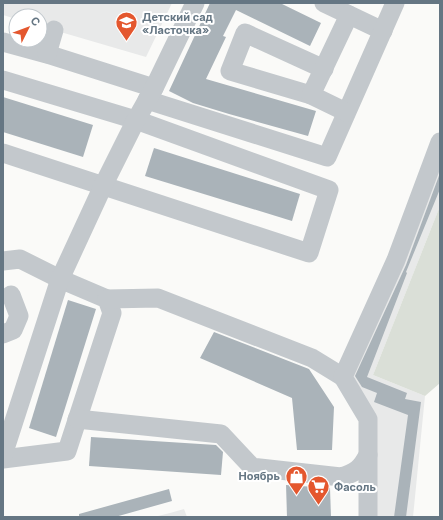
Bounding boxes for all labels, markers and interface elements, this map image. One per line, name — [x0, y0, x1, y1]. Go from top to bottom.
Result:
north arrow — [8, 8, 48, 48]
school or university icon: Детский сад «Ласточка» — [113, 10, 139, 43]
place label: Детский сад «Ласточка» — [142, 10, 214, 37]
text: С — [28, 14, 43, 29]
shop icon: Ноябрь — [283, 463, 309, 496]
place label: Ноябрь — [239, 469, 280, 483]
supermarket icon: Фасоль — [305, 474, 331, 507]
place label: Фасоль — [334, 480, 376, 494]

